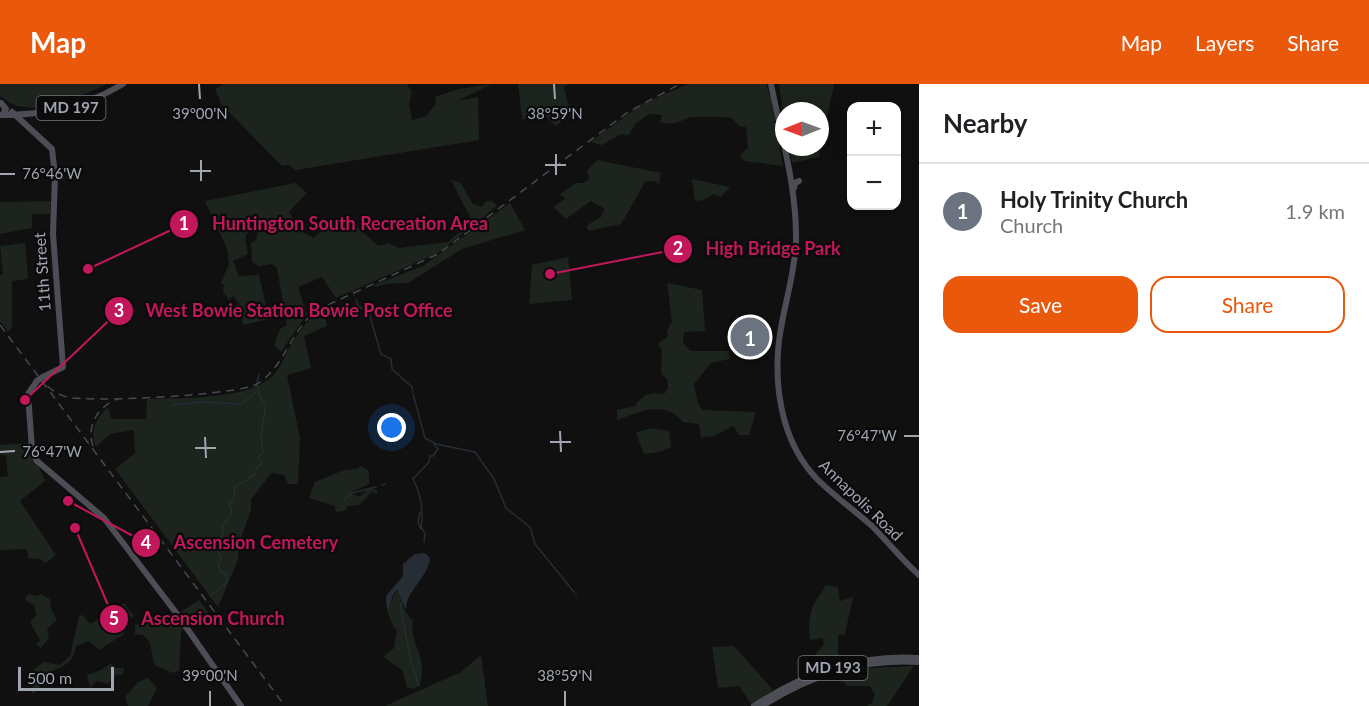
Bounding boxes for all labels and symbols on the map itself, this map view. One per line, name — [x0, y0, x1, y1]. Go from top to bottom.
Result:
road number: MD 197 — [36, 96, 106, 120]
north arrow — [775, 102, 829, 156]
text: 39°00'N — [172, 104, 228, 122]
text: 38°59'N — [527, 104, 583, 122]
text: 76°46'W — [22, 164, 82, 182]
callout: Huntington South Recreation Area — [169, 206, 500, 242]
text: 1 — [179, 212, 189, 234]
text: Huntington South Recreation Area — [212, 212, 488, 234]
street label: 11th Street — [29, 231, 54, 312]
callout: High Bridge Park — [663, 231, 852, 267]
text: 2 — [673, 237, 683, 259]
text: High Bridge Park — [705, 237, 841, 259]
callout: West Bowie Station Bowie Post Office — [104, 293, 465, 329]
text: 3 — [114, 299, 124, 321]
text: West Bowie Station Bowie Post Office — [145, 299, 453, 321]
pin: 1 — [730, 314, 770, 360]
your location — [377, 413, 406, 442]
text: 76°47'W — [837, 426, 897, 444]
text: 76°47'W — [22, 442, 82, 460]
street label: Annapolis Road — [816, 455, 907, 544]
callout: Ascension Cemetery — [131, 525, 350, 561]
text: 4 — [141, 531, 151, 553]
text: Ascension Cemetery — [173, 531, 339, 553]
callout: Ascension Church — [99, 601, 297, 637]
text: 5 — [109, 607, 119, 629]
text: Ascension Church — [140, 607, 285, 629]
road number: MD 193 — [798, 656, 868, 680]
scale bar — [18, 664, 114, 692]
text: 39°00'N — [182, 666, 238, 684]
text: 38°59'N — [537, 666, 593, 684]

